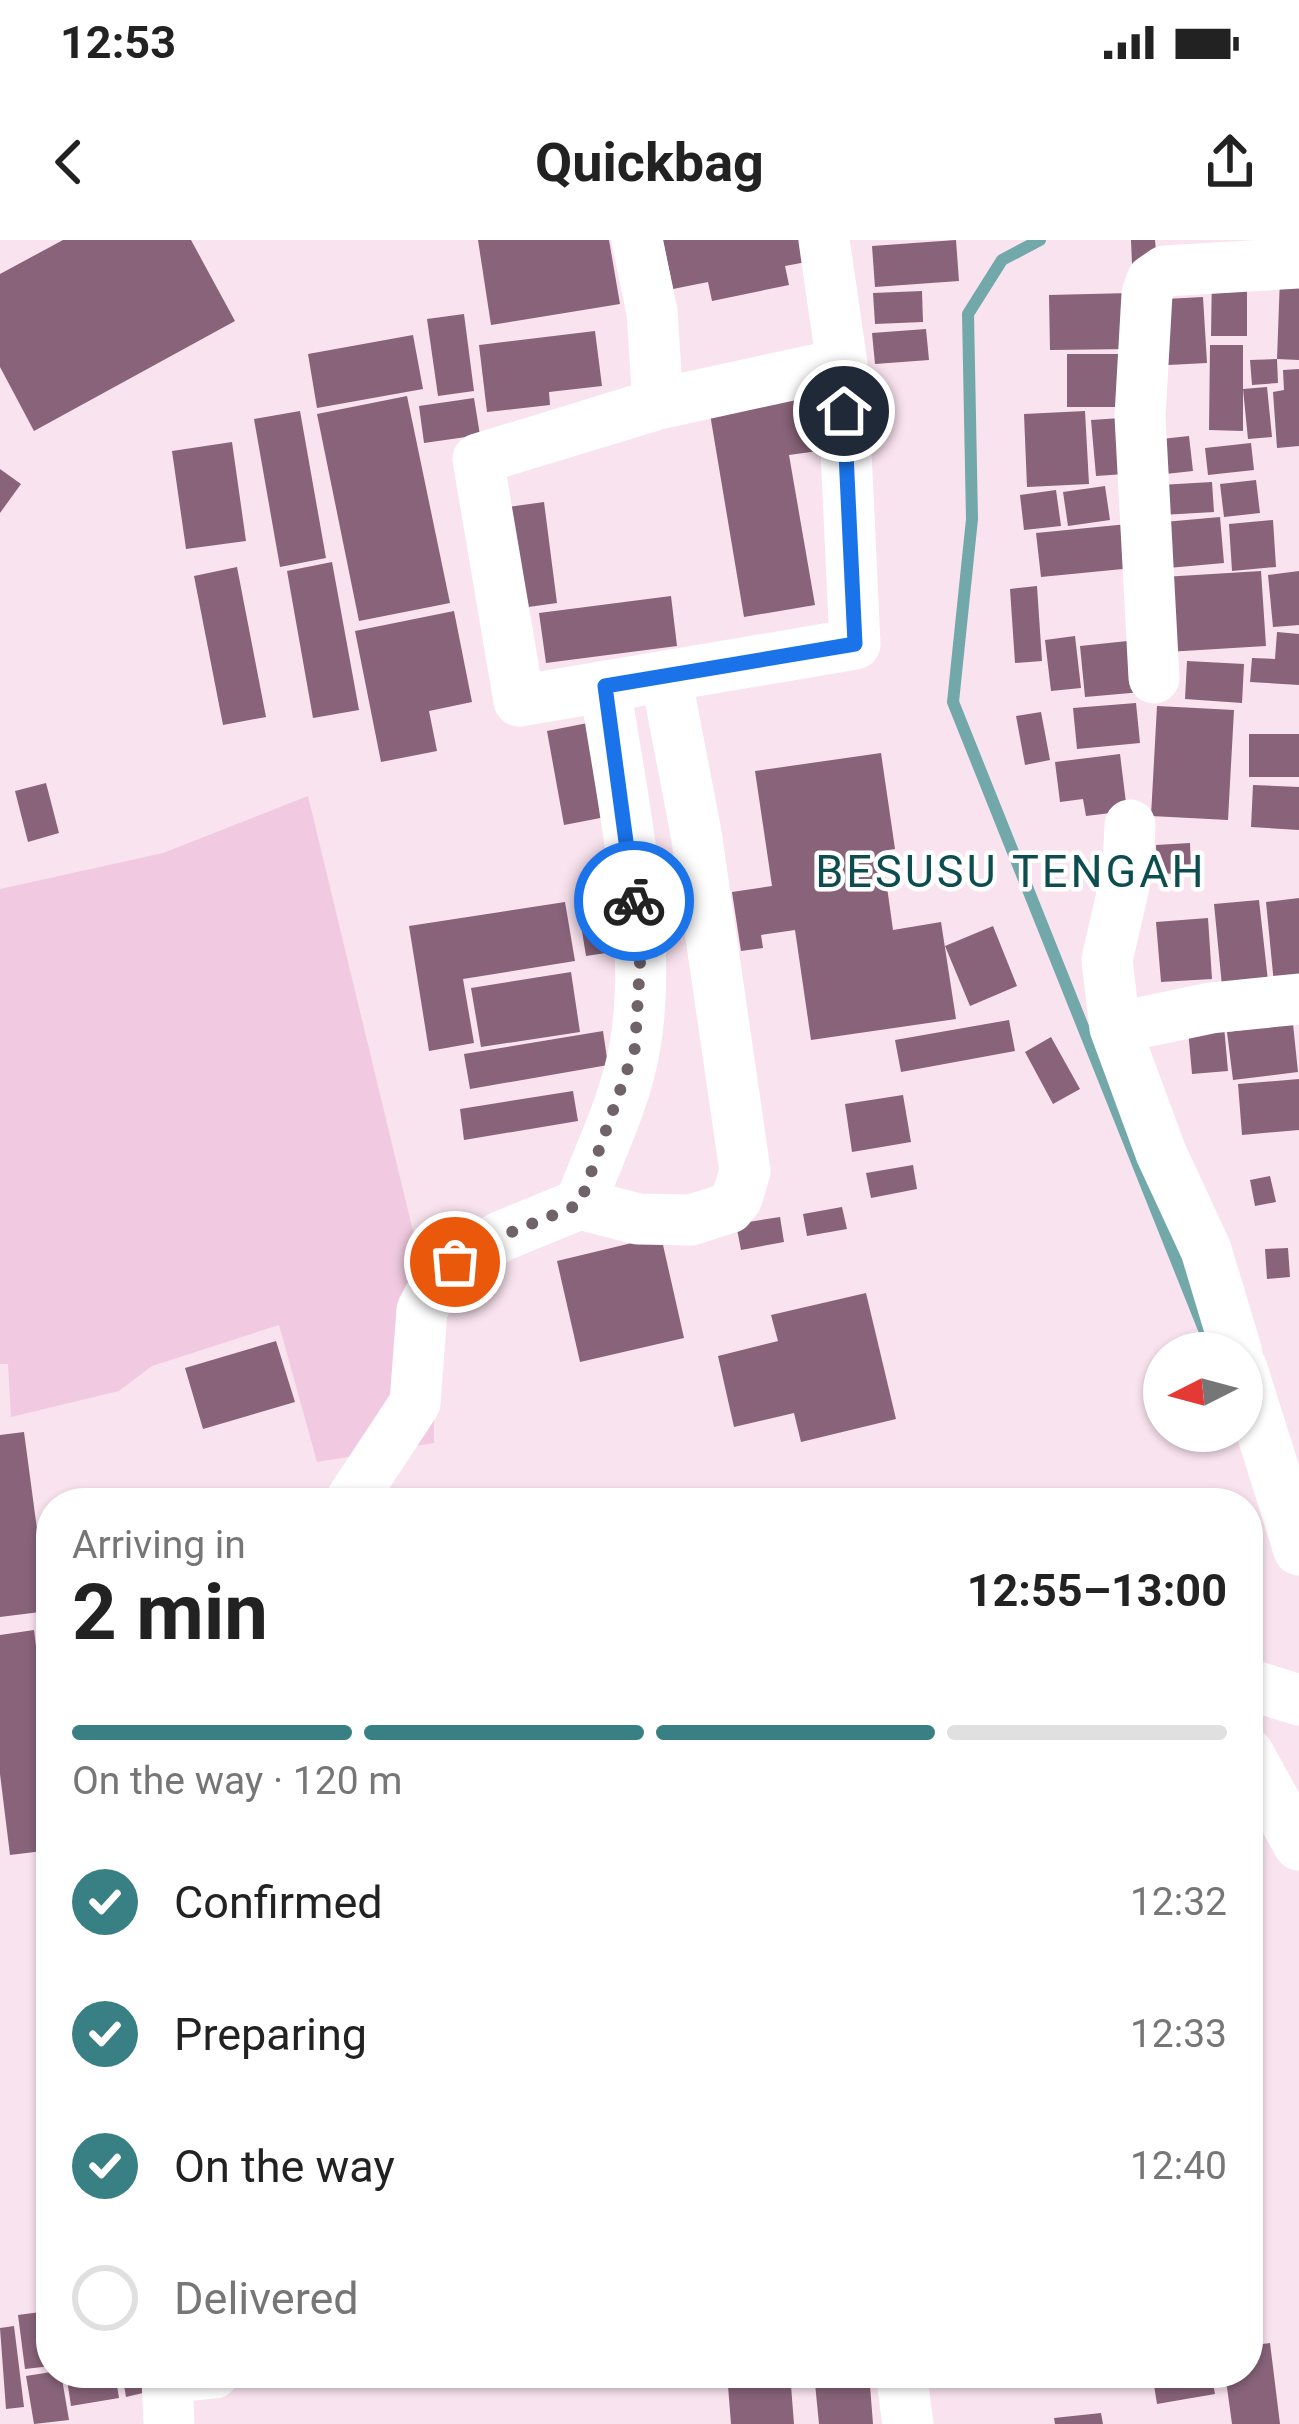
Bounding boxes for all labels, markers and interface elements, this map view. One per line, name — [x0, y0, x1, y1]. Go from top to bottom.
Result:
text: 12:53 — [60, 16, 176, 69]
icon: back — [36, 129, 102, 195]
icon: share — [1197, 129, 1263, 195]
text: Quickbag — [535, 131, 764, 194]
pin — [793, 360, 895, 462]
icon: home — [811, 378, 877, 444]
courier — [574, 841, 694, 961]
district label: BESUSU TENGAH — [815, 845, 1207, 898]
icon: bike — [601, 868, 667, 934]
pin — [404, 1211, 506, 1313]
icon: bag — [422, 1229, 488, 1295]
north arrow — [1143, 1332, 1263, 1452]
map controls — [1143, 1332, 1263, 1452]
text: Arriving in — [72, 1522, 246, 1568]
text: 12:55–13:00 — [967, 1564, 1227, 1617]
text: 2 min — [72, 1567, 268, 1658]
text: On the way · 120 m — [72, 1758, 403, 1804]
icon: check — [72, 1869, 138, 1935]
text: Confirmed — [174, 1876, 383, 1929]
text: 12:32 — [1130, 1879, 1227, 1925]
icon: check — [72, 2001, 138, 2067]
text: Preparing — [174, 2008, 367, 2061]
text: 12:33 — [1130, 2011, 1227, 2057]
icon: check — [72, 2133, 138, 2199]
text: On the way — [174, 2140, 395, 2193]
text: 12:40 — [1130, 2143, 1227, 2189]
text: Delivered — [174, 2272, 359, 2325]

